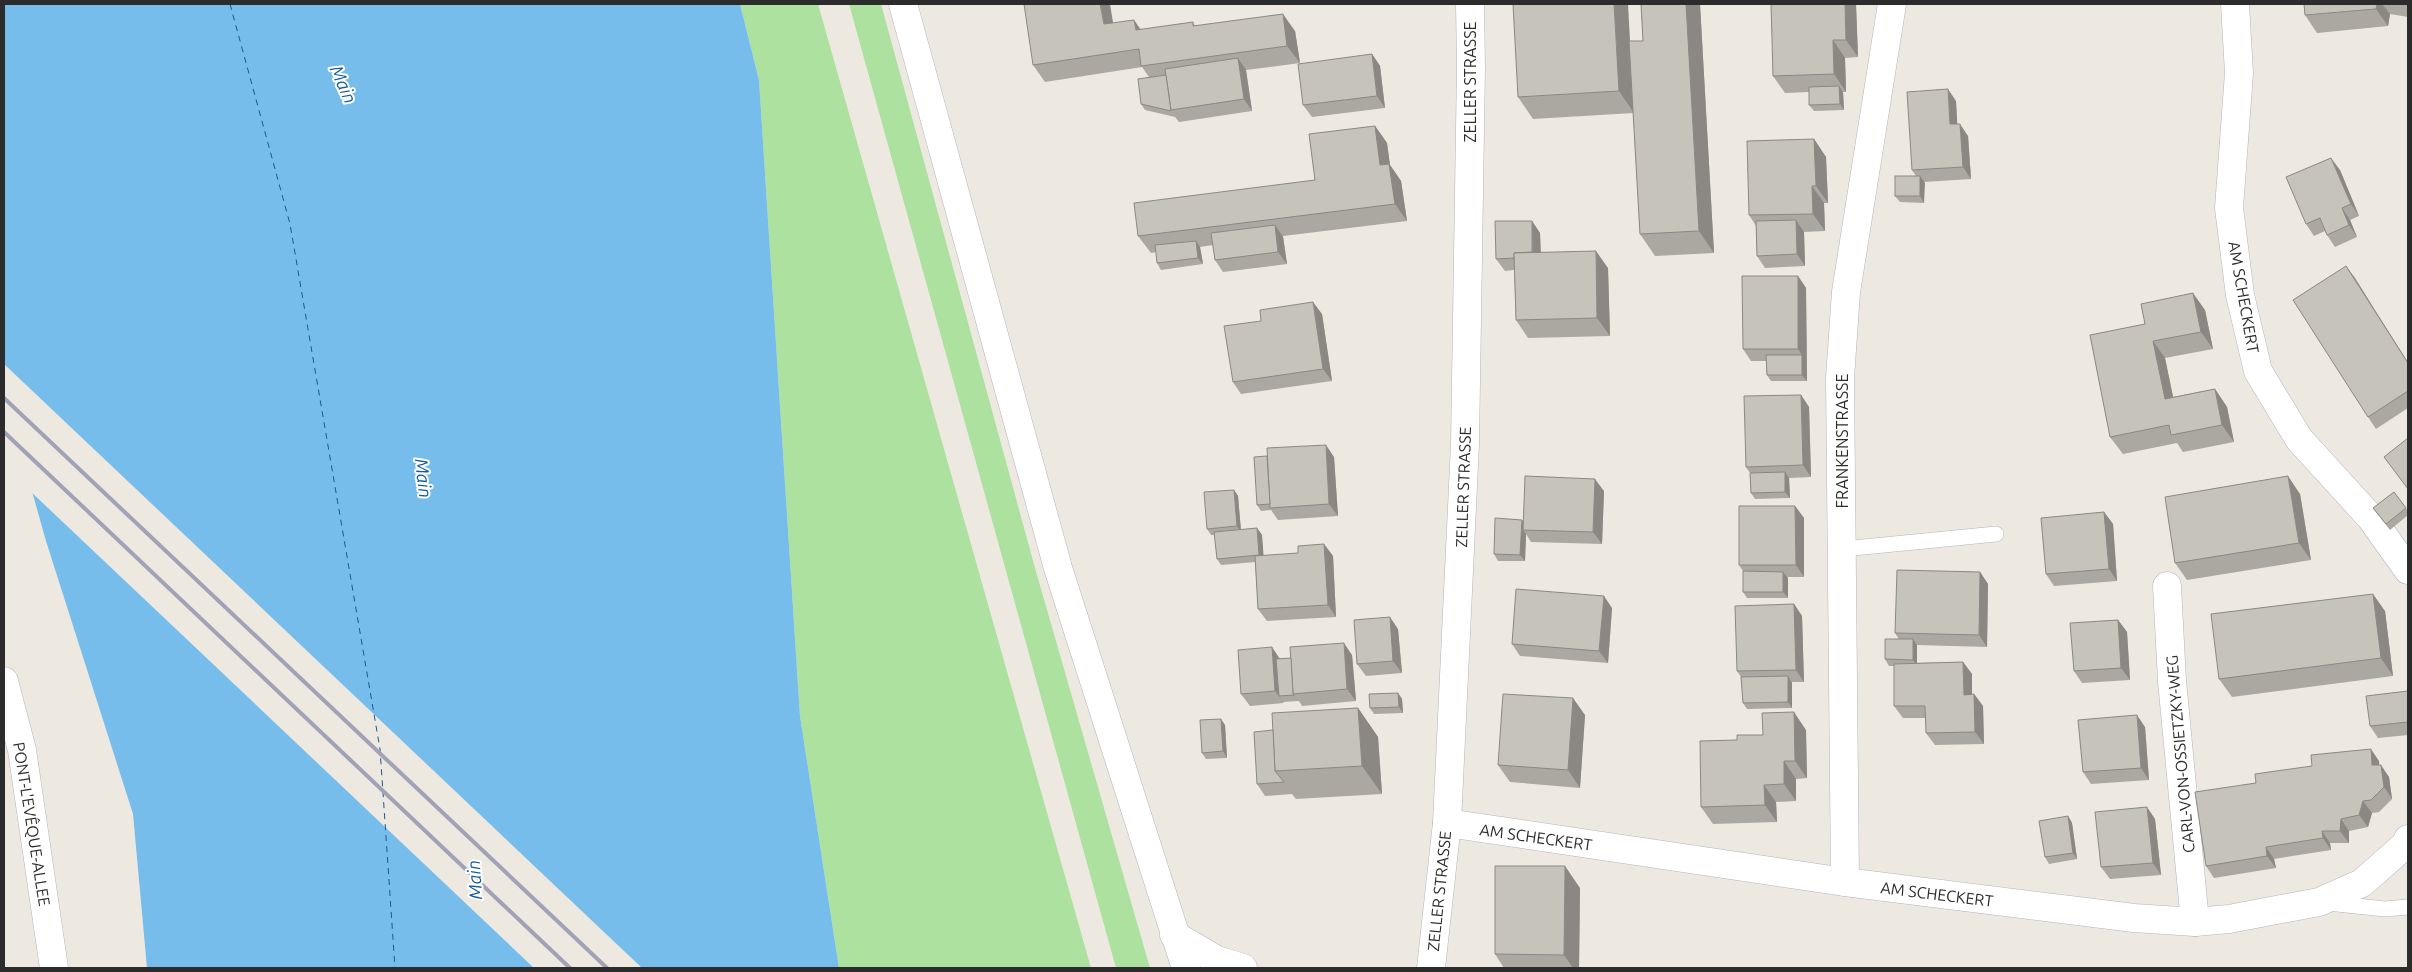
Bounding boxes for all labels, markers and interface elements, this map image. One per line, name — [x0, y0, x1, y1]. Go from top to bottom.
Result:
street label: ZELLER STRASSE — [1461, 21, 1479, 143]
water label: Main — [327, 62, 361, 106]
street label: AM SCHECKERT — [2225, 240, 2263, 355]
street label: FRANKENSTRASSE — [1833, 374, 1851, 508]
street label: ZELLER STRASSE — [1452, 426, 1474, 548]
water label: Main — [412, 457, 436, 499]
street label: CARL-VON-OSSIETZKY-WEG — [2162, 654, 2198, 854]
street label: PONT-L'EVÊQUE-ALLEE — [10, 740, 55, 907]
street label: AM SCHECKERT — [1479, 820, 1594, 854]
street label: ZELLER STRASSE — [1424, 830, 1454, 952]
water label: Main — [463, 860, 485, 900]
street label: AM SCHECKERT — [1880, 878, 1994, 910]

